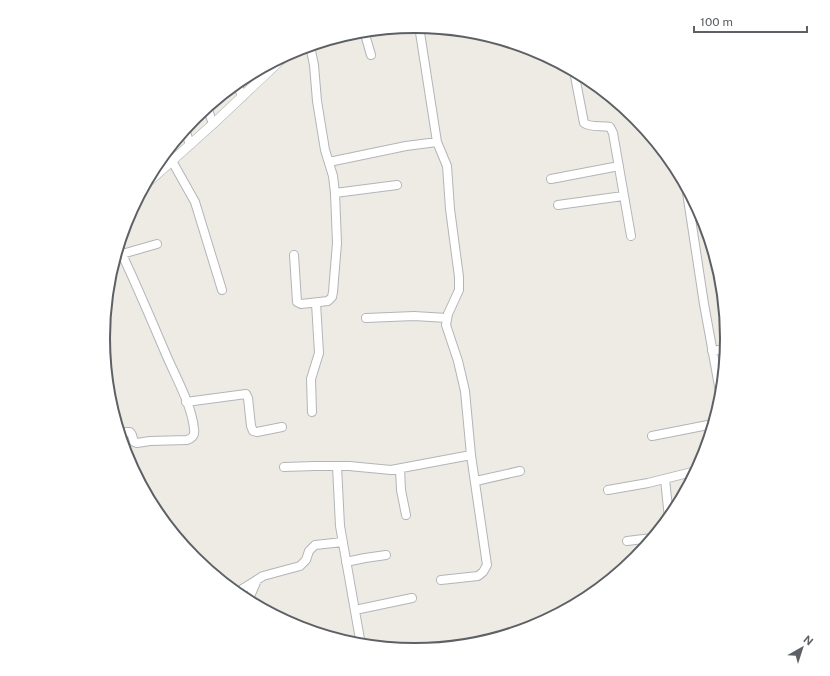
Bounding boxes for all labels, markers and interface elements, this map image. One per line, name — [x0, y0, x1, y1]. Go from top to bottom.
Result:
scale bar — [694, 8, 807, 34]
text: 100 m — [700, 15, 733, 29]
north arrow — [782, 628, 822, 668]
text: N — [801, 633, 815, 648]

